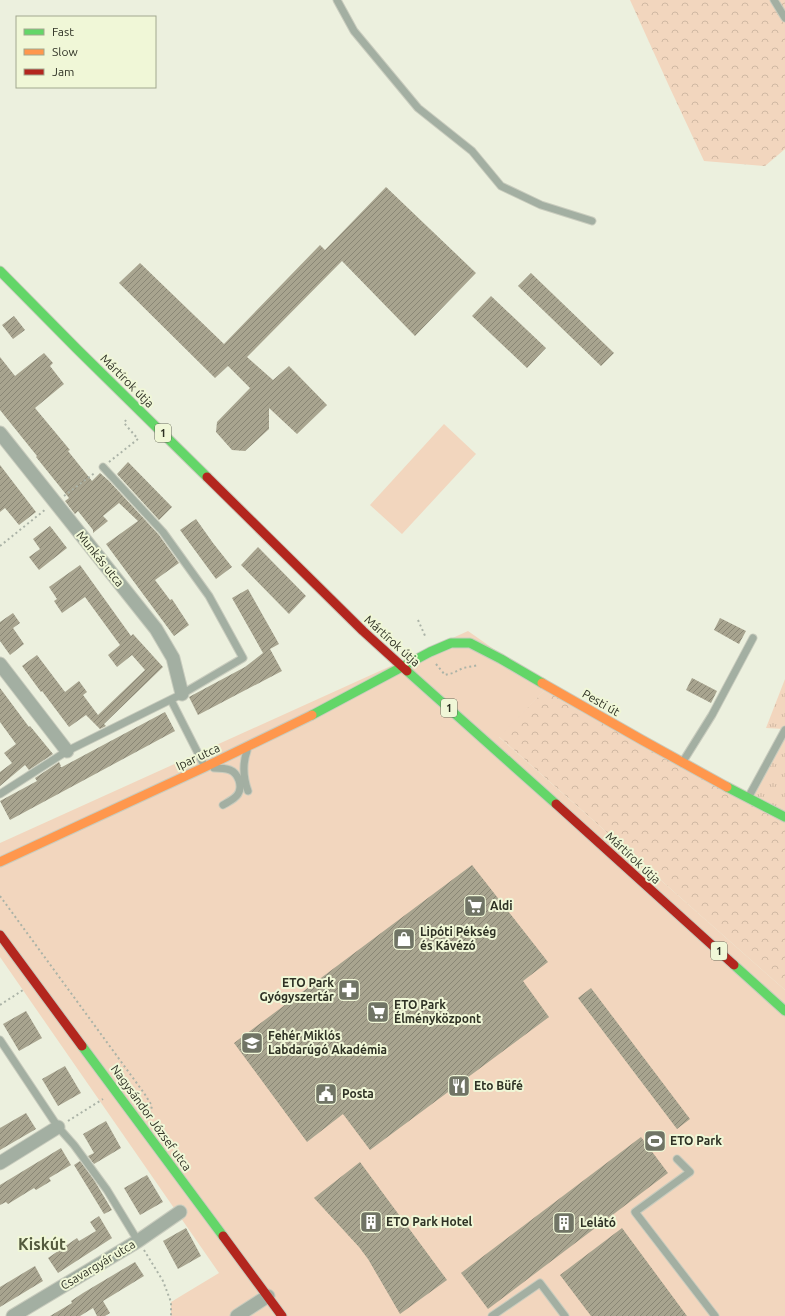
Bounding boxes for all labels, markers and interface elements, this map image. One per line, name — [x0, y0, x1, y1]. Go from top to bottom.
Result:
legend — [16, 16, 156, 88]
text: Fast — [52, 25, 74, 38]
text: Slow — [52, 45, 78, 58]
text: Jam — [52, 65, 74, 78]
street label: Mártírok útja — [98, 351, 157, 410]
road number: 1 — [155, 424, 171, 442]
street label: Munkás utca — [74, 528, 127, 589]
street label: Mártírok útja — [362, 612, 423, 669]
street label: Pesti út — [580, 687, 622, 719]
road number: 1 — [441, 699, 457, 717]
street label: Ipar utca — [174, 741, 222, 772]
street label: Mártírok útja — [603, 829, 663, 886]
supermarket icon: Aldi — [462, 893, 488, 919]
place label: Aldi — [490, 899, 513, 912]
place label: Lipóti Pékség és Kávézó — [420, 925, 496, 952]
shop icon: Lipóti Pékség és Kávézó — [391, 926, 417, 952]
road number: 1 — [711, 942, 727, 960]
place label: ETO Park Gyógyszertár — [259, 976, 334, 1003]
pharmacy icon: ETO Park Gyógyszertár — [336, 977, 362, 1003]
place label: ETO Park Élményközpont — [394, 998, 481, 1025]
supermarket icon: ETO Park Élményközpont — [365, 999, 391, 1025]
place label: Fehér Miklós Labdarúgó Akadémia — [268, 1029, 387, 1056]
school or university icon: Fehér Miklós Labdarúgó Akadémia — [239, 1030, 265, 1056]
street label: Nagysándor József utca — [109, 1062, 194, 1173]
restaurant icon: Eto Büfé — [446, 1073, 472, 1099]
place label: Eto Büfé — [474, 1079, 523, 1092]
public building icon: Posta — [313, 1081, 339, 1107]
place label: Posta — [342, 1087, 374, 1100]
sports icon: ETO Park — [642, 1128, 668, 1154]
place label: ETO Park — [670, 1134, 722, 1147]
building icon: ETO Park Hotel — [358, 1209, 384, 1235]
building icon: Lelátó — [551, 1210, 577, 1236]
place label: ETO Park Hotel — [386, 1215, 473, 1228]
place label: Lelátó — [580, 1216, 616, 1229]
district label: Kiskút — [18, 1235, 66, 1253]
street label: Csavargyár utca — [58, 1237, 137, 1292]

